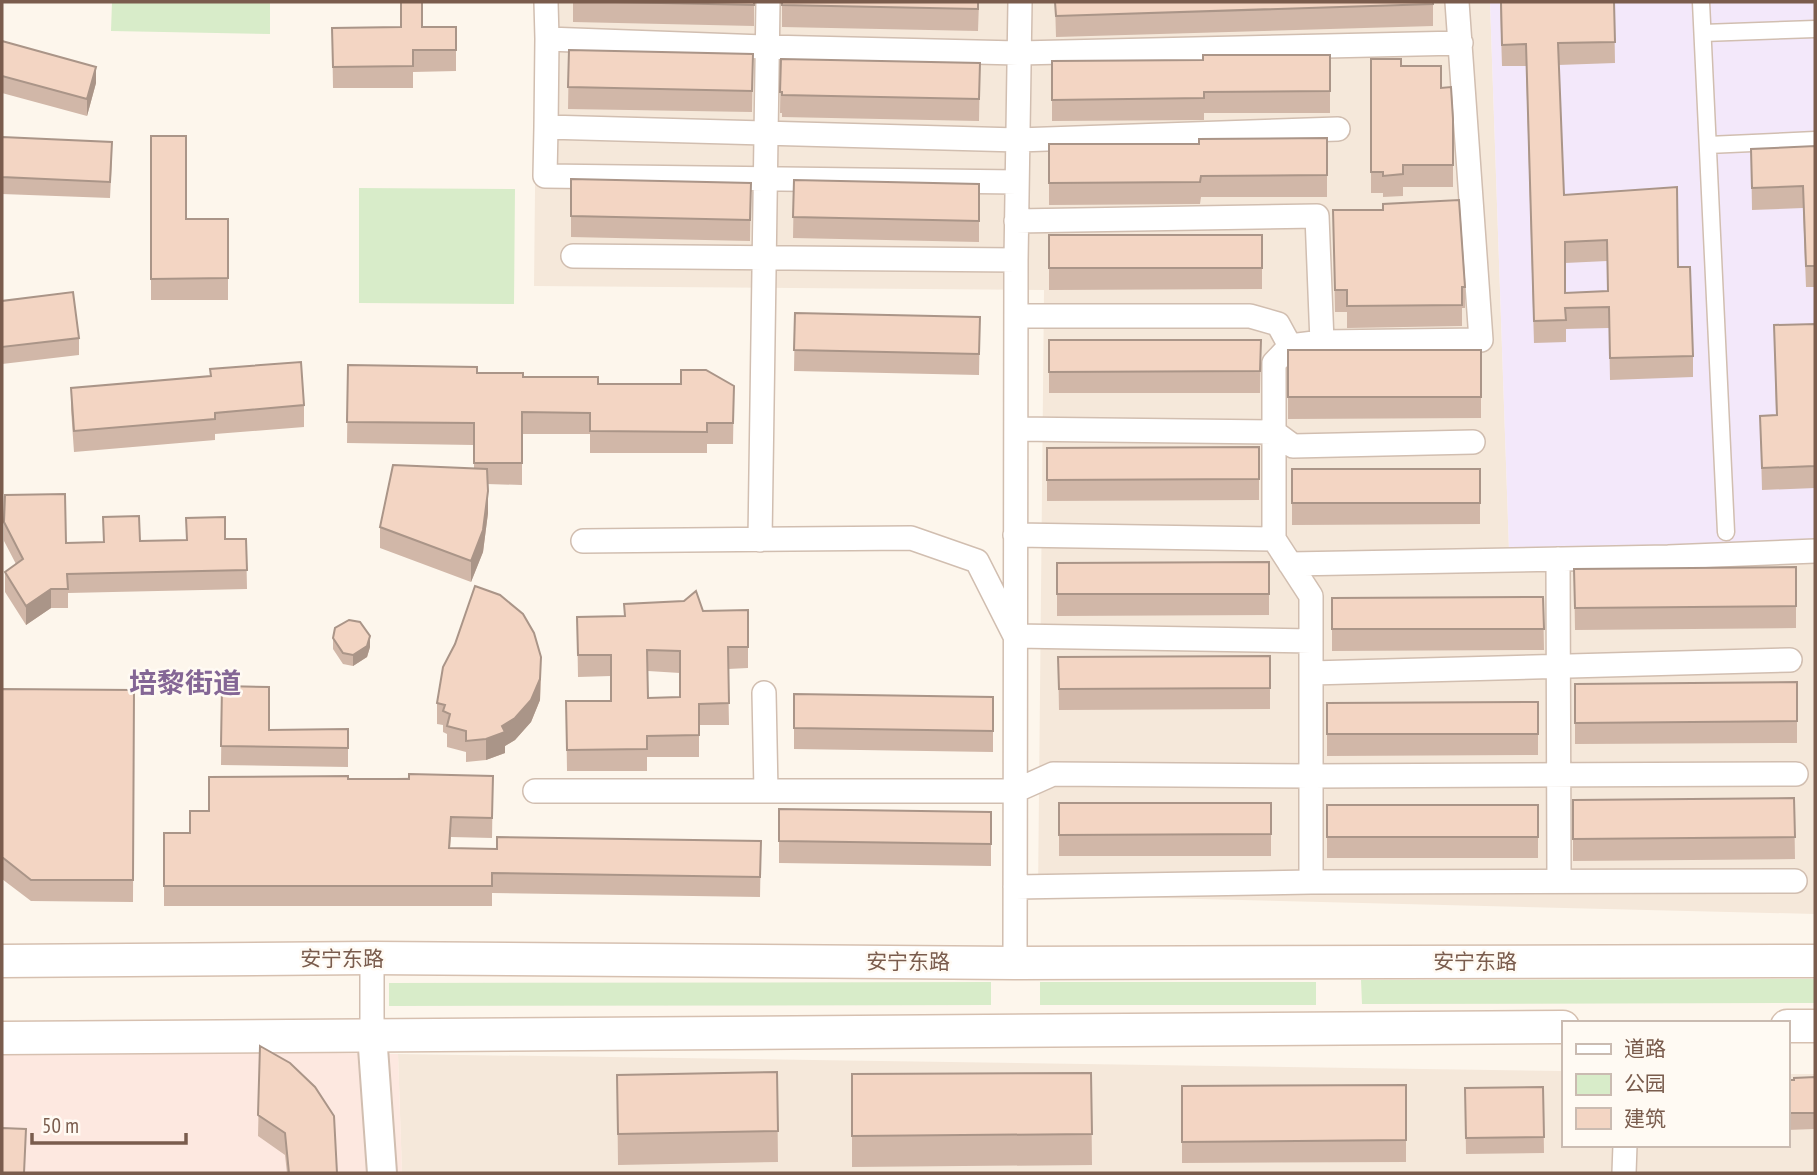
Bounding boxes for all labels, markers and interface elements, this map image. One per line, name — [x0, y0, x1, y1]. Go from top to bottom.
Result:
district label: 培黎街道 — [129, 664, 241, 701]
street label: 安宁东路 — [300, 945, 384, 972]
street label: 安宁东路 — [866, 948, 950, 975]
street label: 安宁东路 — [1433, 948, 1517, 975]
legend — [1562, 1021, 1789, 1147]
text: 道路 — [1624, 1035, 1666, 1062]
text: 公园 — [1624, 1070, 1666, 1097]
scale bar — [32, 1102, 186, 1146]
text: 建筑 — [1624, 1105, 1666, 1132]
text: 50 m — [42, 1112, 79, 1139]

